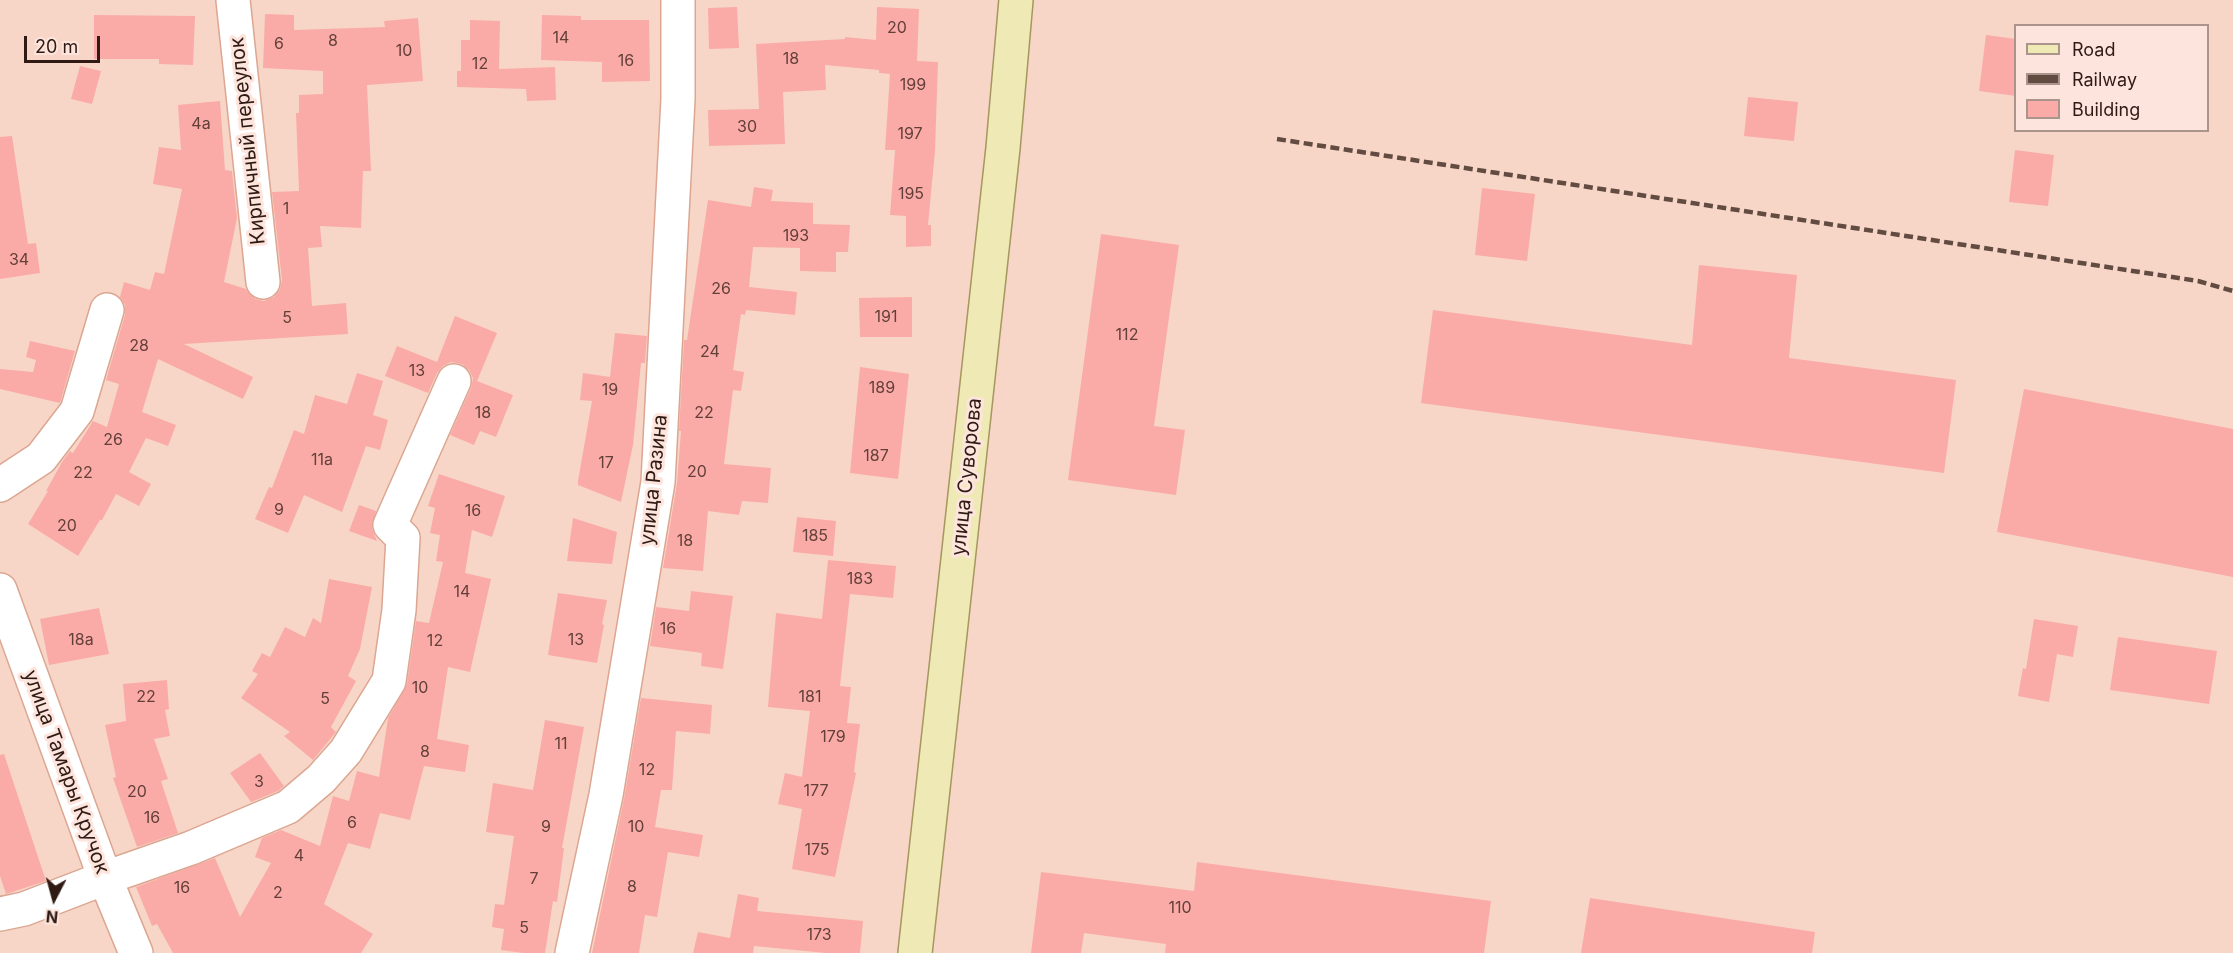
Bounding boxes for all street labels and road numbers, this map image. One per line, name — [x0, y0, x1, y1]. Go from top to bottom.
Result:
street label: Кирпичный переулок — [225, 36, 271, 246]
street label: улица Суворова — [947, 397, 987, 557]
street label: улица Разина — [635, 413, 673, 547]
street label: улица Тамары Кручок — [18, 667, 114, 877]

